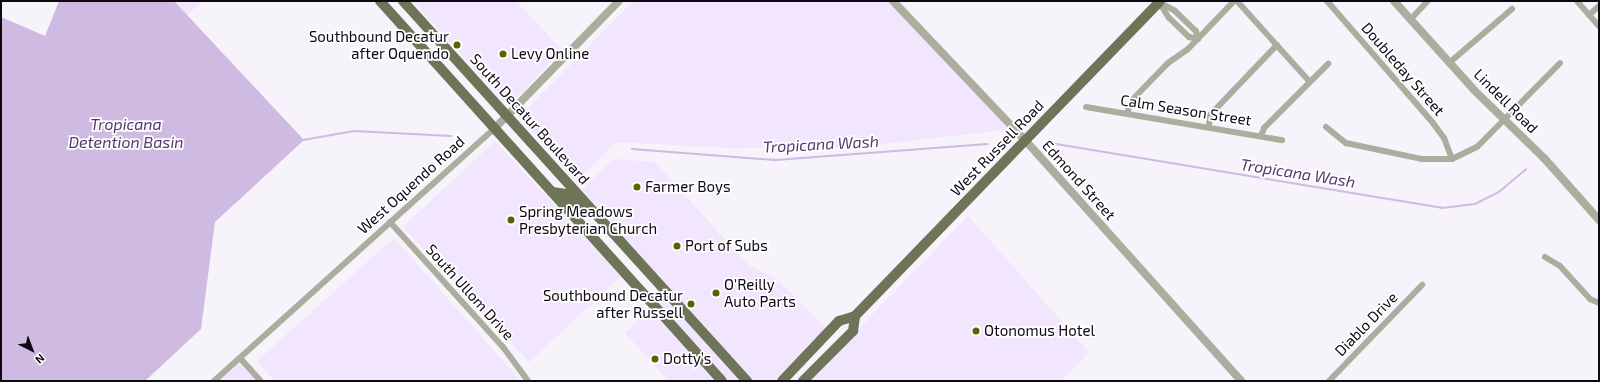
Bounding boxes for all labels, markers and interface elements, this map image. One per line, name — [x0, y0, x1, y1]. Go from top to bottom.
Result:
street label: Doubleday Street — [1358, 19, 1448, 119]
place label: Southbound Decatur after Oquendo — [309, 27, 449, 62]
marker: Southbound Decatur after Oquendo — [452, 40, 462, 50]
place label: Levy Online — [511, 45, 590, 63]
marker: Levy Online — [498, 49, 508, 59]
street label: South Decatur Boulevard — [466, 50, 594, 188]
street label: Lindell Road — [1470, 65, 1542, 137]
street label: Calm Season Street — [1119, 91, 1253, 129]
street label: West Russell Road — [947, 96, 1047, 200]
water label: Tropicana Detention Basin — [68, 114, 184, 152]
water label: Tropicana Wash — [762, 131, 880, 157]
street label: West Oquendo Road — [354, 132, 468, 238]
street label: Edmond Street — [1039, 136, 1119, 224]
water label: Tropicana Wash — [1239, 154, 1357, 192]
place label: Farmer Boys — [645, 178, 731, 196]
marker: Farmer Boys — [632, 182, 642, 192]
place label: Spring Meadows Presbyterian Church — [519, 202, 657, 237]
marker: Spring Meadows Presbyterian Church — [506, 215, 516, 225]
place label: Port of Subs — [685, 237, 768, 255]
street label: South Ullom Drive — [422, 240, 518, 344]
marker: Port of Subs — [672, 241, 682, 251]
place label: O'Reilly Auto Parts — [724, 275, 796, 310]
place label: Southbound Decatur after Russell — [543, 286, 683, 321]
marker: O'Reilly Auto Parts — [711, 288, 721, 298]
street label: Diablo Drive — [1331, 288, 1401, 360]
marker: Southbound Decatur after Russell — [686, 299, 696, 309]
place label: Otonomus Hotel — [984, 322, 1095, 340]
marker: Otonomus Hotel — [971, 326, 981, 336]
north arrow — [12, 330, 52, 370]
place label: Dotty’s — [663, 350, 711, 368]
text: N — [33, 352, 48, 367]
marker: Dotty’s — [650, 354, 660, 364]

